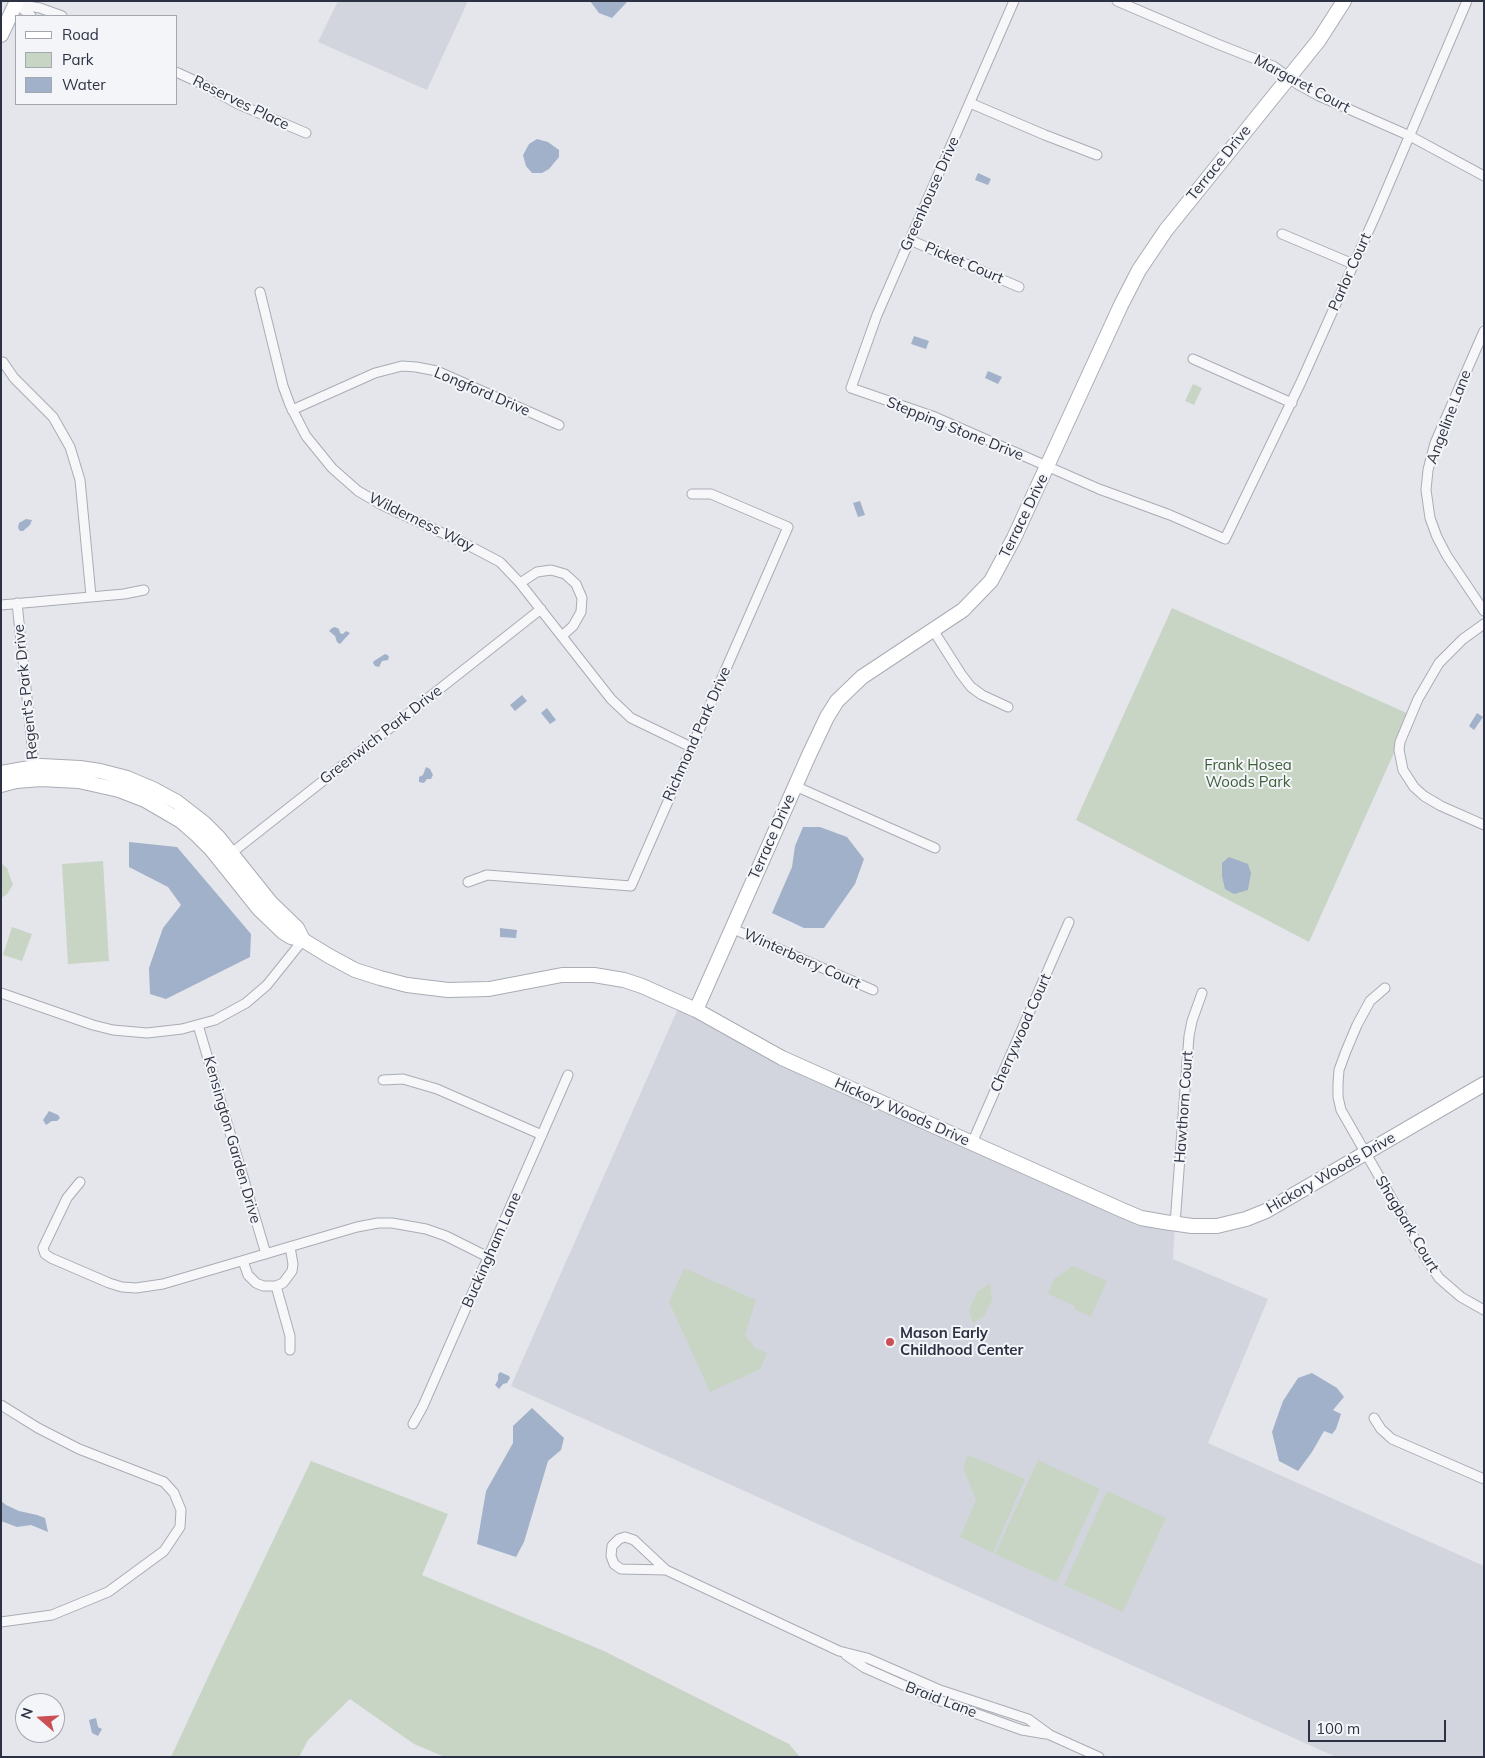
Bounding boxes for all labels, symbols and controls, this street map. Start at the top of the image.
legend [15,15,178,105]
text: Road [62,25,99,44]
text: Park [62,50,94,69]
street label: Margaret Court [1251,51,1353,117]
street label: Reserves Place [190,72,292,134]
text: Water [62,75,106,94]
street label: Terrace Drive [1183,122,1255,204]
street label: Greenhouse Drive [897,134,963,254]
street label: Parlor Court [1325,230,1375,314]
street label: Picket Court [922,238,1006,288]
street label: Longford Drive [431,364,533,420]
street label: Angeline Lane [1423,367,1475,467]
street label: Stepping Stone Drive [884,393,1026,465]
street label: Terrace Drive [996,471,1052,561]
street label: Wilderness Way [365,489,477,555]
street label: Regent's Park Drive [10,623,42,761]
street label: Richmond Park Drive [659,664,735,804]
street label: Greenwich Park Drive [316,682,446,788]
park label: Frank Hosea Woods Park [1204,756,1292,791]
street label: Terrace Drive [745,792,799,882]
street label: Winterberry Court [741,925,863,993]
street label: Cherrywood Court [987,971,1055,1095]
street label: Hawthorn Court [1171,1050,1197,1164]
street label: Kensington Garden Drive [200,1054,264,1226]
street label: Hickory Woods Drive [832,1074,972,1150]
street label: Hickory Woods Drive [1263,1129,1399,1217]
street label: Shagbark Court [1371,1173,1443,1275]
street label: Buckingham Lane [458,1190,526,1310]
place label: Mason Early Childhood Center [900,1324,1023,1359]
marker: Mason Early Childhood Center [884,1336,896,1348]
street label: Braid Lane [903,1678,979,1722]
north arrow [15,1693,65,1743]
text: N [17,1706,37,1721]
scale bar [1310,1710,1448,1742]
text: 100 m [1316,1719,1360,1738]

